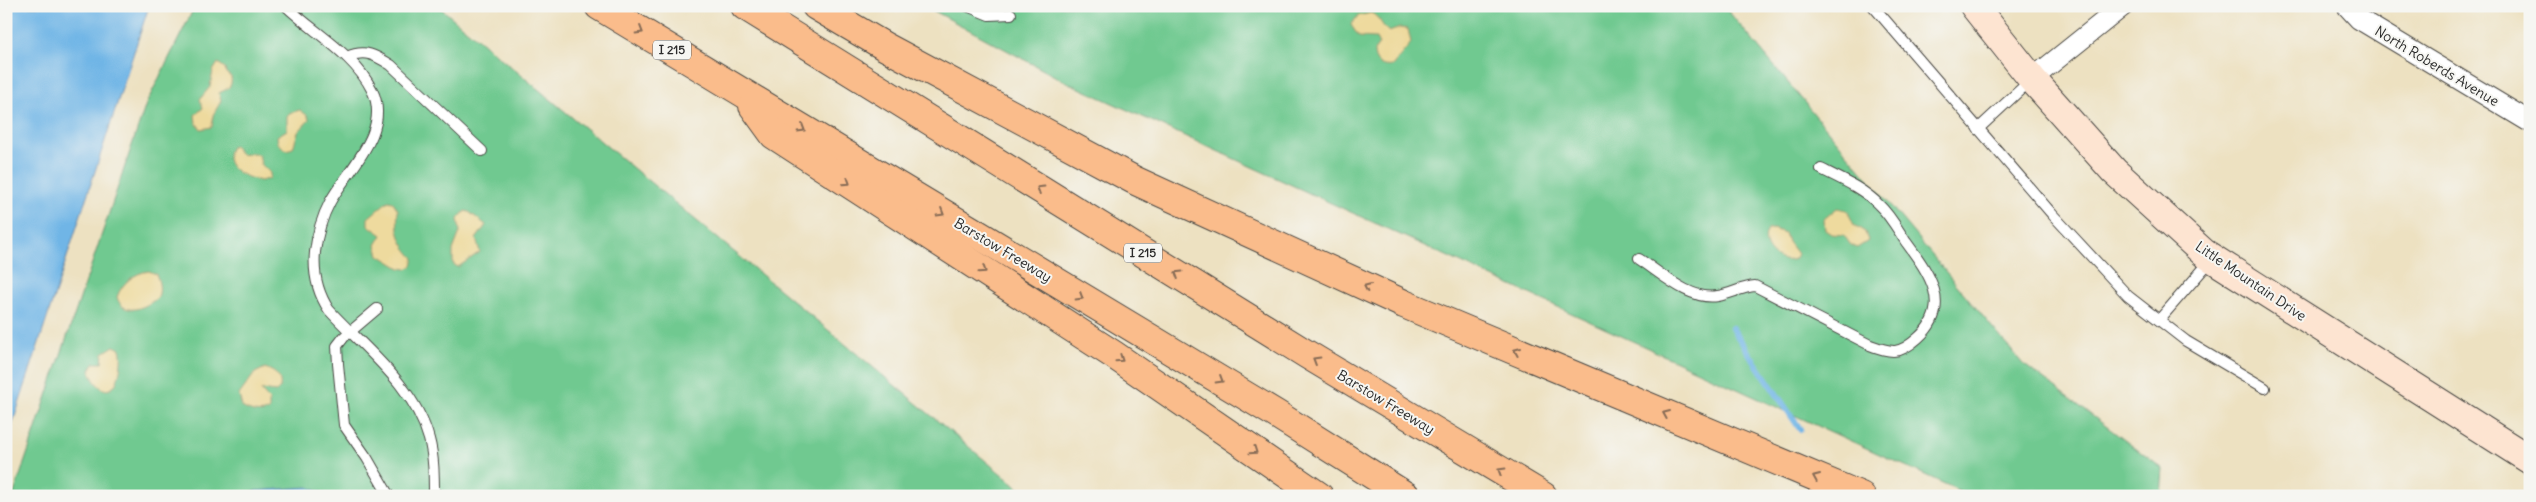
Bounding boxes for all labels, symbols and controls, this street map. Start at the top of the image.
street label: North Roberds Avenue [2372,22,2502,110]
one-way arrow [635,25,644,35]
road number: I 215 [653,40,691,60]
one-way arrow [796,122,805,132]
one-way arrow [841,176,851,185]
one-way arrow [1037,185,1046,195]
one-way arrow [936,206,945,216]
street label: Barstow Freeway [951,214,1055,286]
street label: Little Mountain Drive [2192,237,2310,325]
road number: I 215 [1124,244,1162,262]
one-way arrow [978,264,987,274]
one-way arrow [1175,271,1184,281]
one-way arrow [1363,282,1372,293]
one-way arrow [1075,290,1084,300]
one-way arrow [1513,347,1522,357]
one-way arrow [1114,353,1123,362]
one-way arrow [1313,356,1322,366]
street label: Barstow Freeway [1334,366,1438,438]
one-way arrow [1214,374,1223,384]
one-way arrow [1662,409,1671,420]
one-way arrow [1248,445,1258,454]
one-way arrow [1497,467,1506,477]
one-way arrow [1812,472,1821,483]

